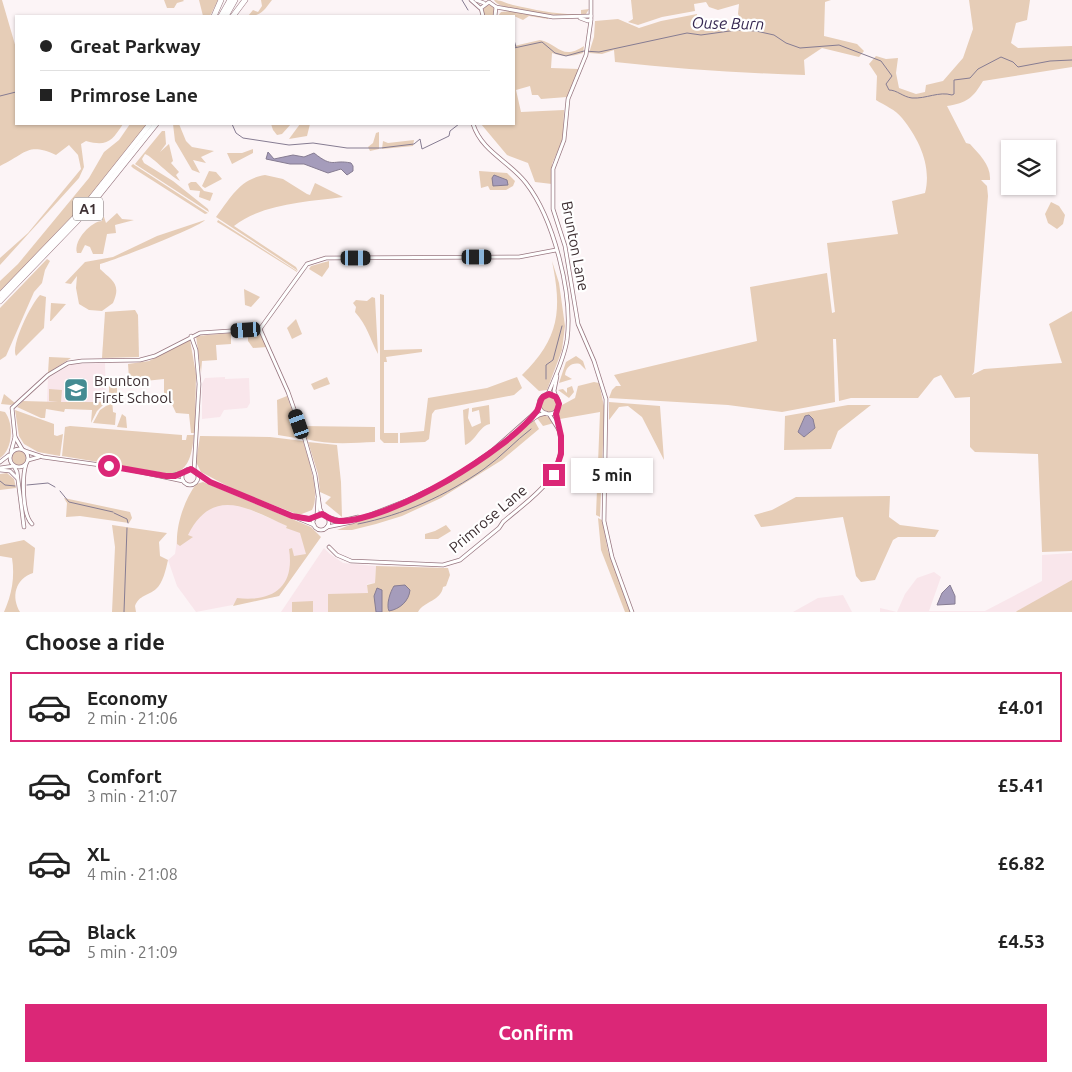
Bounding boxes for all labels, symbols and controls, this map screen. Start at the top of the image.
water label: Ouse Burn [691,13,765,33]
text: Great Parkway [70,35,200,57]
text: Primrose Lane [70,84,198,106]
map controls [1001,140,1056,195]
button: layers [1001,140,1056,195]
road number: A1 [73,198,103,220]
street label: Brunton Lane [558,200,593,292]
car [462,250,492,265]
car [341,251,371,266]
car [230,321,261,339]
place label: Brunton First School [94,372,172,406]
school or university icon: Brunton First School [63,377,89,403]
car [287,407,310,441]
route start [98,455,120,477]
callout: 5 min [572,458,654,492]
route end [543,464,565,486]
text: 5 min [592,466,632,484]
street label: Primrose Lane [445,481,530,556]
text: Choose a ride [25,629,165,654]
icon: car [27,685,72,730]
text: Economy [87,687,168,709]
text: £4.01 [997,696,1045,718]
text: 2 min · 21:06 [87,709,178,727]
icon: car [27,763,72,808]
text: Comfort [87,765,162,787]
text: £5.41 [997,774,1045,796]
text: 3 min · 21:07 [87,787,178,805]
icon: car [27,841,72,886]
text: XL [87,843,110,865]
text: £6.82 [997,852,1045,874]
text: 4 min · 21:08 [87,865,178,883]
icon: car [27,919,72,964]
text: Black [87,921,136,943]
text: £4.53 [997,930,1045,952]
text: 5 min · 21:09 [87,943,178,961]
button: Confirm [25,1004,1047,1062]

